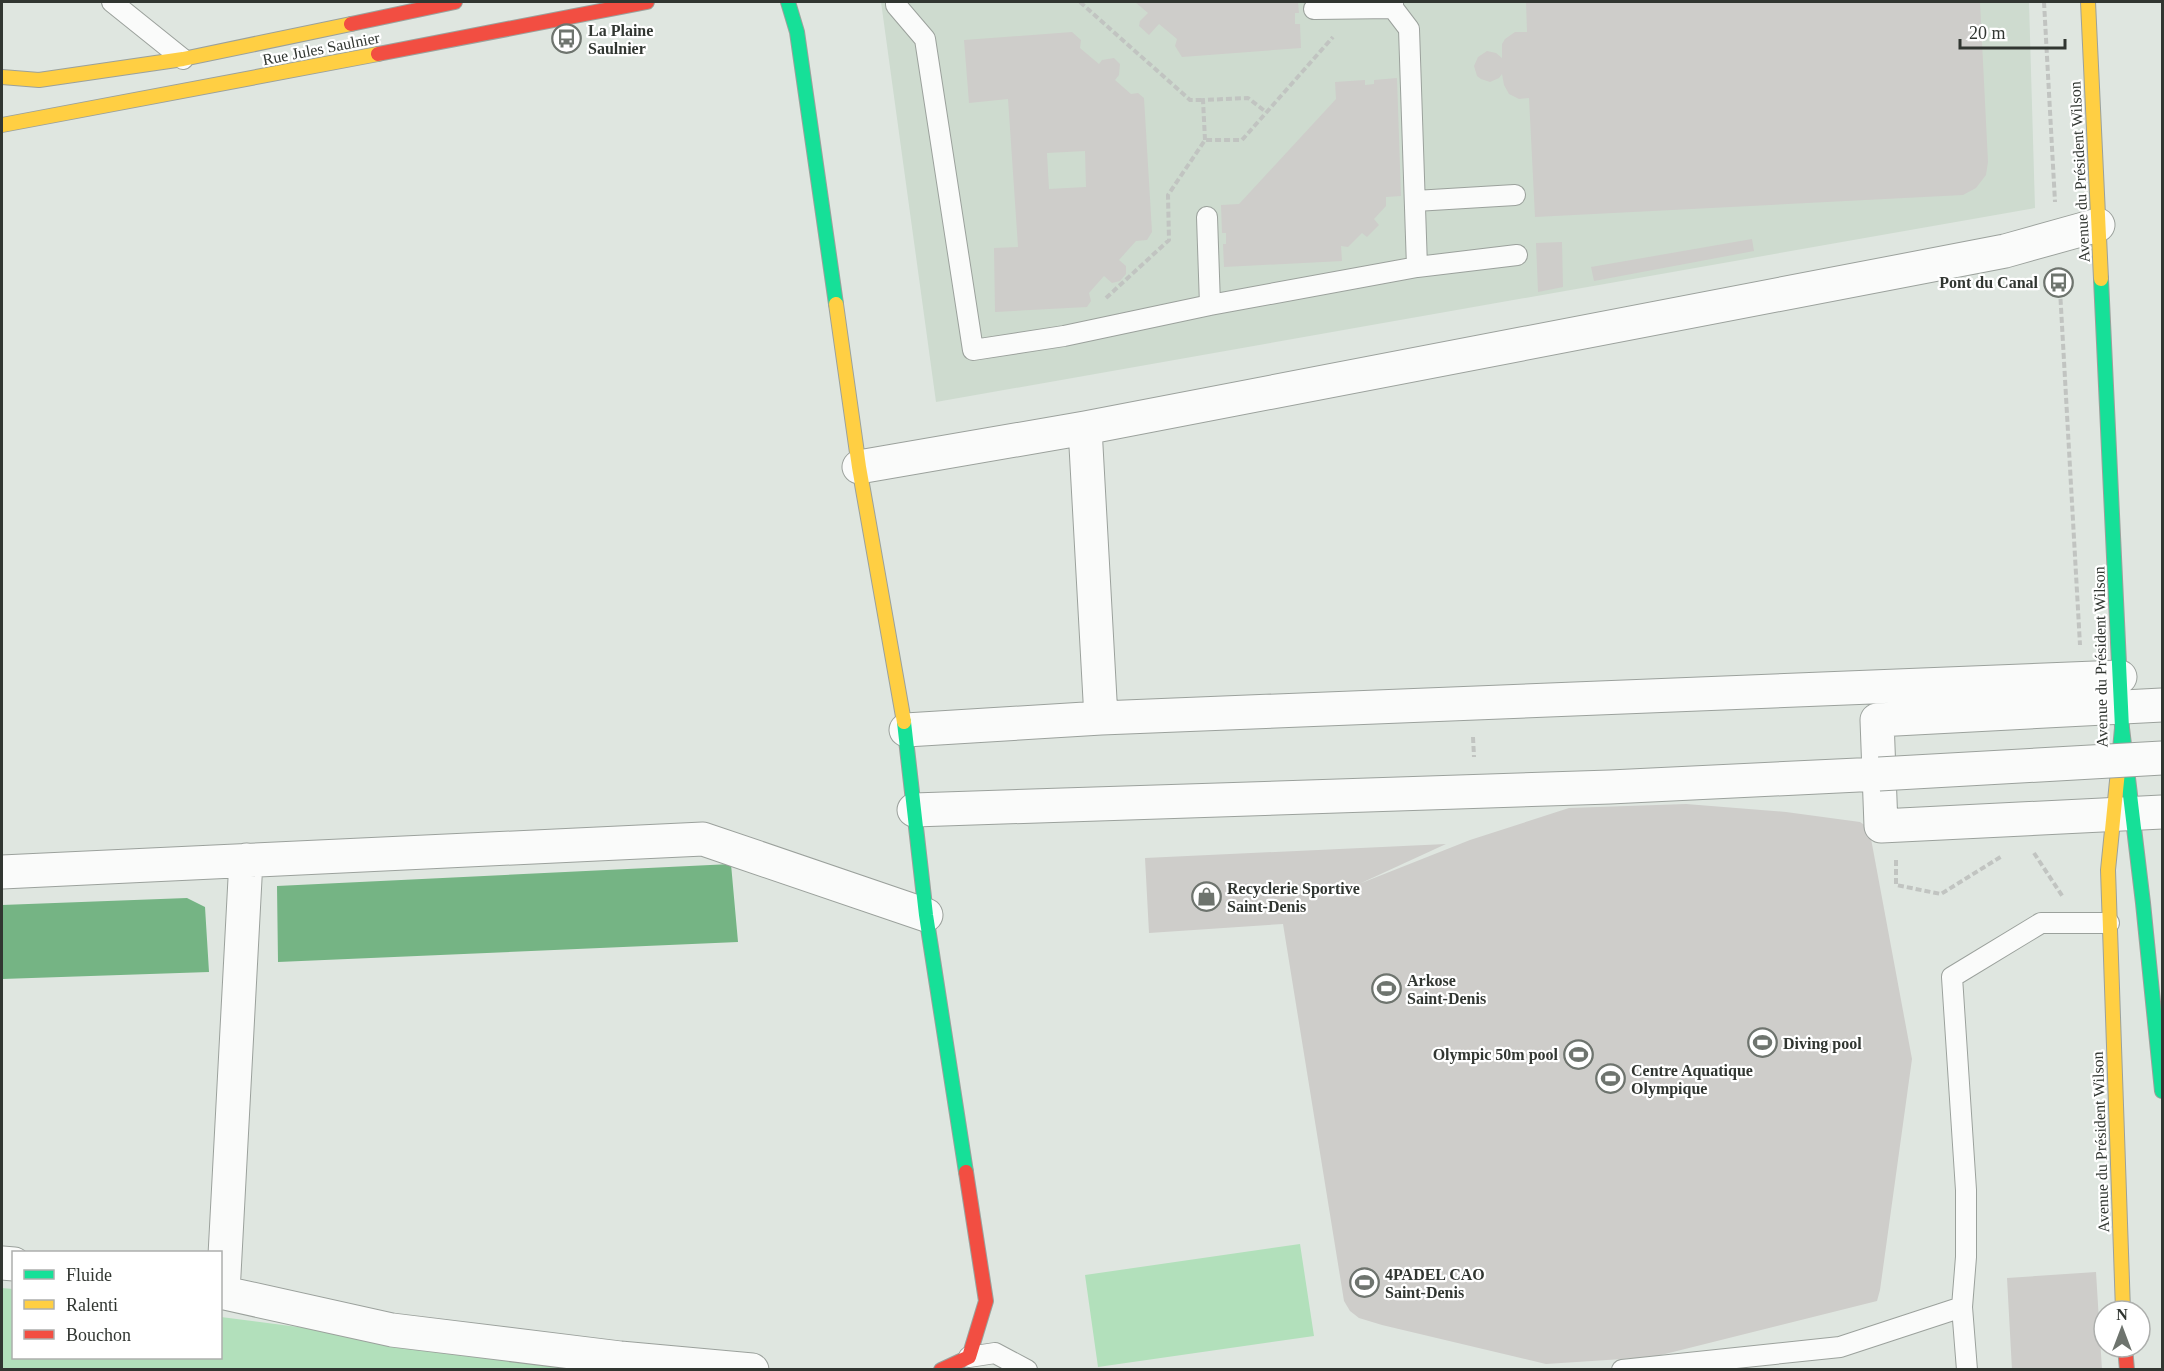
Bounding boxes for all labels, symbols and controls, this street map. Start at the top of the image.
scale bar [1960,12,2065,50]
place label: La Plaine Saulnier [588,22,653,57]
bus stop icon: La Plaine Saulnier [551,23,583,55]
text: 20 m [1969,23,2006,43]
street label: Rue Jules Saulnier [261,29,382,68]
street label: Avenue du Président Wilson [2066,81,2093,263]
bus stop icon: Pont du Canal [2043,266,2075,298]
place label: Pont du Canal [1939,274,2039,291]
street label: Avenue du Président Wilson [2090,566,2111,748]
place label: Recyclerie Sportive Saint-Denis [1227,880,1360,915]
shop icon: Recyclerie Sportive Saint-Denis [1190,881,1222,913]
place label: Arkose Saint-Denis [1407,972,1486,1007]
sports icon: Arkose Saint-Denis [1370,973,1402,1005]
sports icon: Diving pool [1746,1027,1778,1059]
place label: Diving pool [1783,1035,1862,1053]
sports icon: Olympic 50m pool [1563,1038,1595,1070]
place label: Olympic 50m pool [1433,1046,1559,1064]
street label: Avenue du Président Wilson [2089,1051,2112,1233]
place label: Centre Aquatique Olympique [1631,1062,1753,1098]
sports icon: Centre Aquatique Olympique [1594,1063,1626,1095]
legend [12,1251,222,1359]
text: Fluide [66,1265,112,1285]
place label: 4PADEL CAO Saint-Denis [1385,1266,1485,1301]
sports icon: 4PADEL CAO Saint-Denis [1348,1267,1380,1299]
text: Ralenti [66,1295,118,1315]
north arrow [2092,1299,2152,1359]
text: N [2116,1306,2128,1323]
text: Bouchon [66,1325,131,1345]

